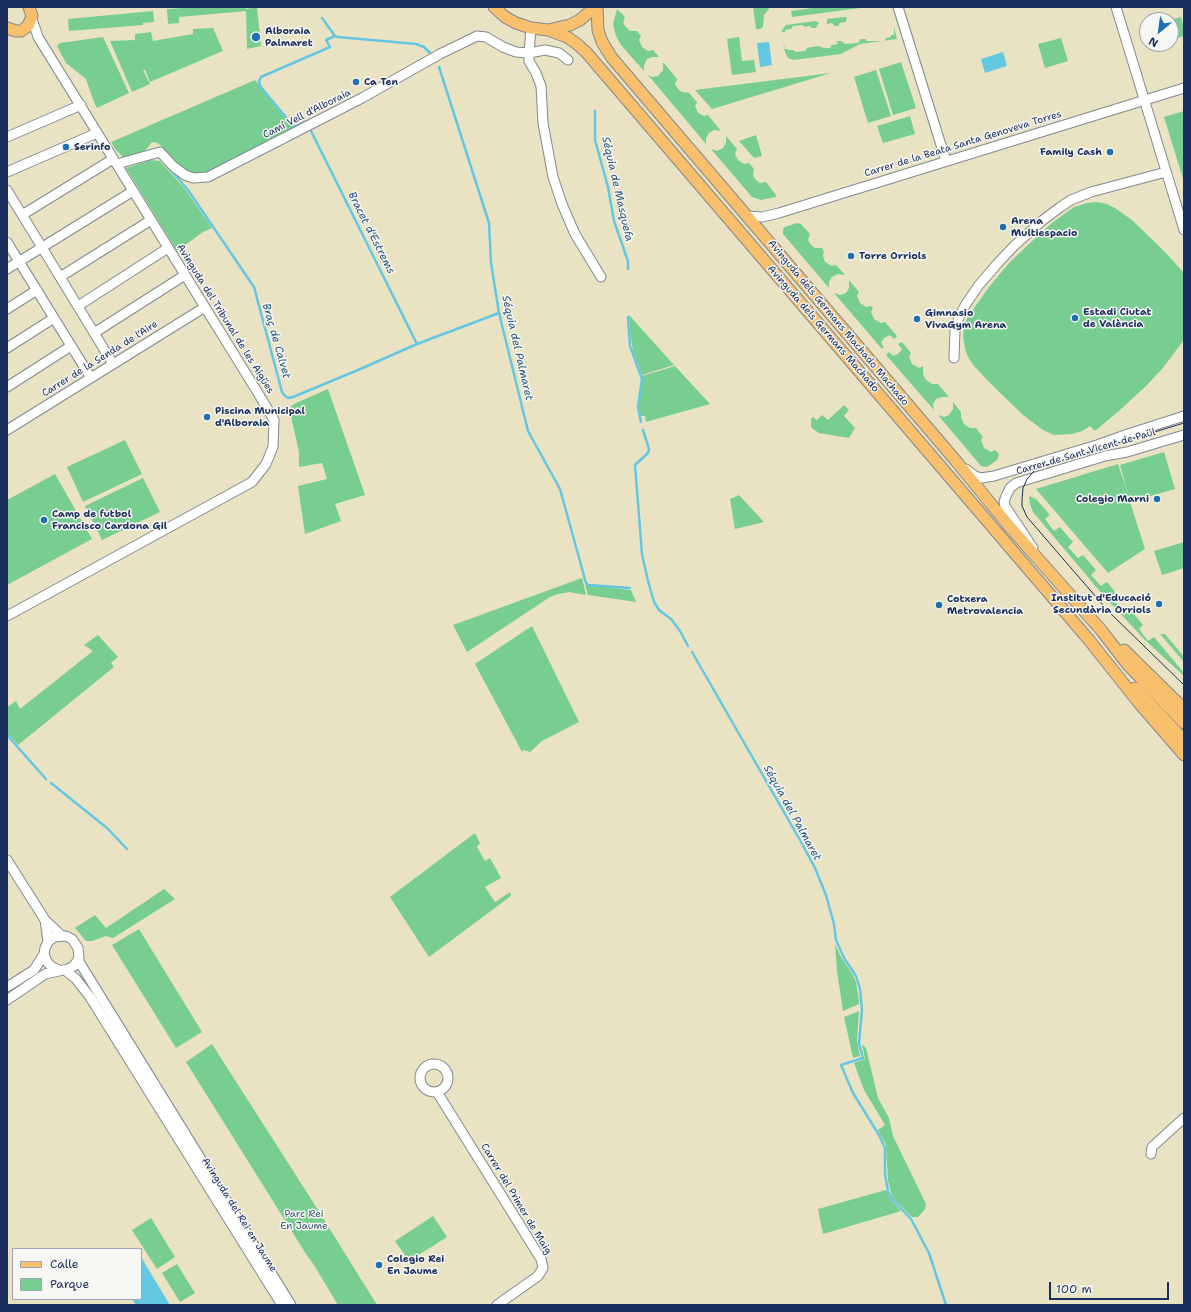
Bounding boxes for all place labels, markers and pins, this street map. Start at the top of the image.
place label: Alboraia Palmaret [265,25,313,48]
marker: Alboraia Palmaret [250,31,262,43]
place label: Ca Ten [364,76,398,88]
marker: Ca Ten [351,77,361,87]
place label: Serinfo [74,141,110,153]
marker: Serinfo [61,142,71,152]
place label: Family Cash [1040,146,1102,158]
marker: Family Cash [1105,147,1115,157]
place label: Arena Multiespacio [1011,215,1077,238]
marker: Arena Multiespacio [998,222,1008,232]
place label: Torre Orriols [859,250,927,262]
marker: Torre Orriols [846,251,856,261]
place label: Estadi Ciutat de València [1083,306,1151,330]
place label: Gimnasio VivaGym Arena [925,307,1006,330]
marker: Estadi Ciutat de València [1070,313,1080,323]
marker: Gimnasio VivaGym Arena [912,314,922,324]
place label: Piscina Municipal d'Alboraia [215,405,305,428]
marker: Piscina Municipal d'Alboraia [202,412,212,422]
place label: Colegio Marni [1076,493,1149,505]
marker: Colegio Marni [1152,494,1162,504]
place label: Camp de futbol Francisco Cardona Gil [52,508,167,532]
marker: Camp de futbol Francisco Cardona Gil [39,515,49,525]
place label: Institut d'Educació Secundària Orriols [1051,592,1151,616]
place label: Cotxera Metrovalencia [947,593,1023,616]
marker: Institut d'Educació Secundària Orriols [1154,599,1164,609]
marker: Cotxera Metrovalencia [934,600,944,610]
place label: Colegio Rei En Jaume [387,1253,444,1276]
marker: Colegio Rei En Jaume [374,1260,384,1270]

